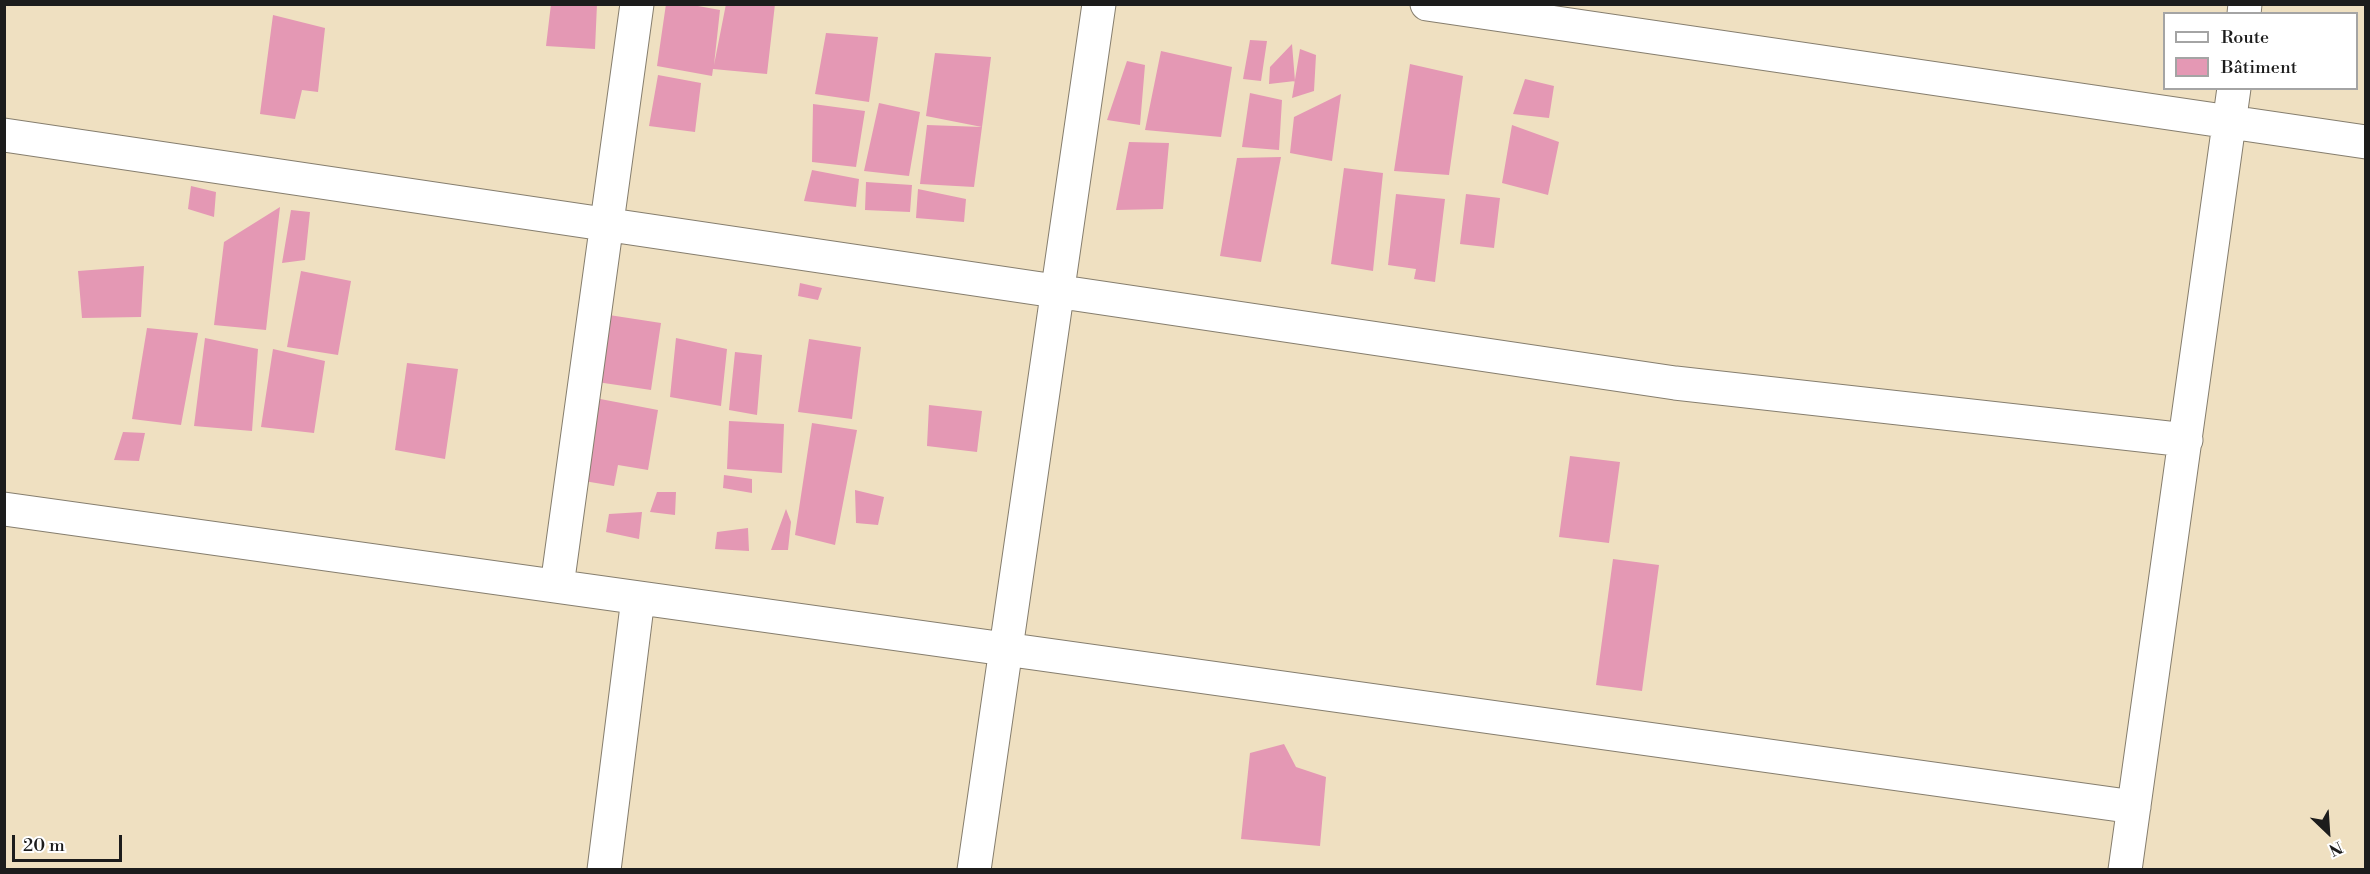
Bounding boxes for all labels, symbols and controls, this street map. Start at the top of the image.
legend [2163,12,2358,90]
text: Route [2221,26,2269,49]
text: Bâtiment [2221,56,2297,79]
north arrow [2298,802,2358,862]
scale bar [15,823,124,861]
text: 20 m [23,834,65,857]
text: N [2326,837,2346,860]

